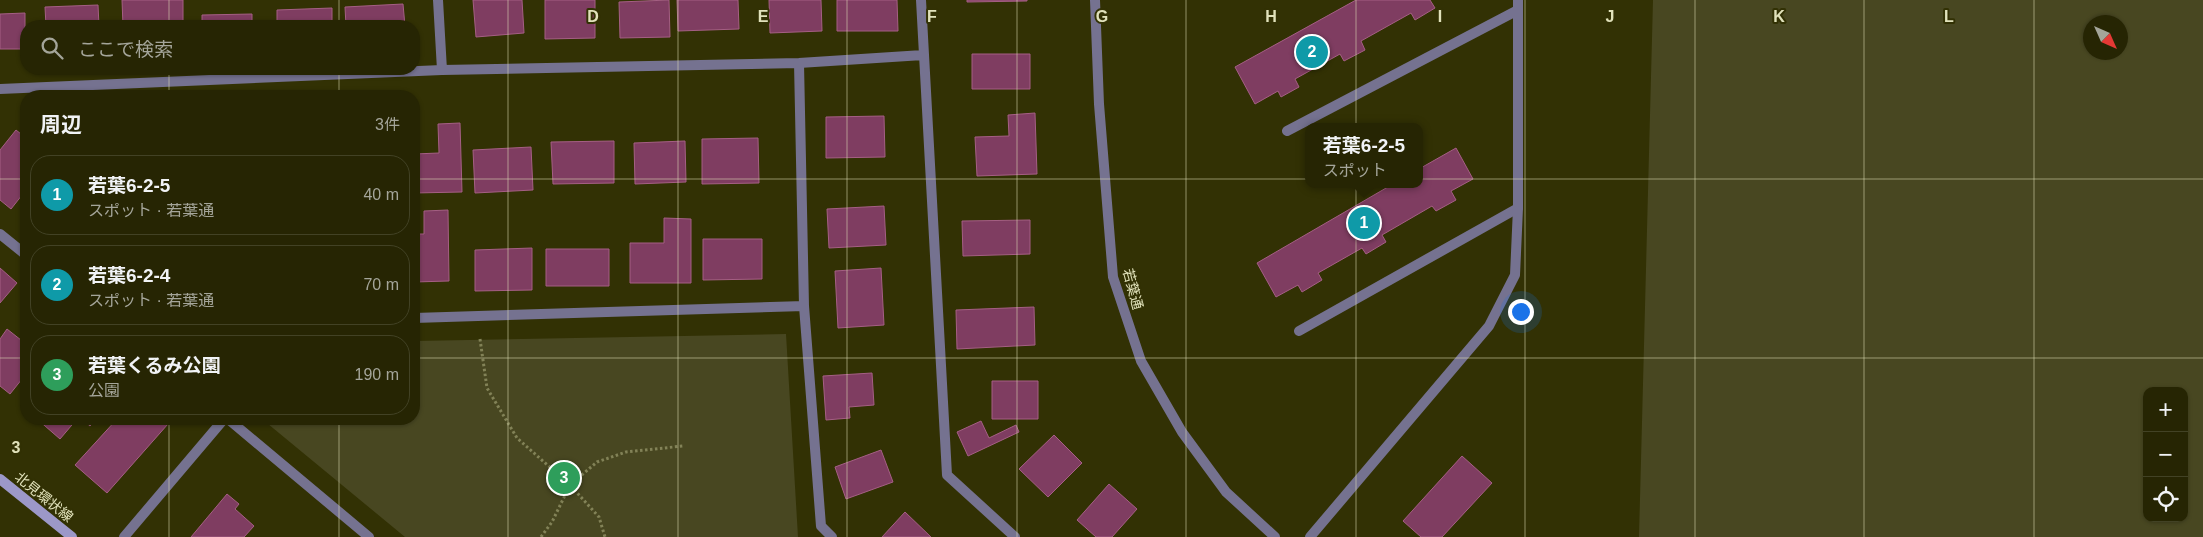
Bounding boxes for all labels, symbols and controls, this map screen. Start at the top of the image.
text: D [587,8,599,25]
text: E [758,8,769,25]
text: F [927,8,937,25]
text: G [1096,8,1108,25]
text: H [1265,8,1277,25]
text: I [1438,8,1442,25]
text: J [1606,8,1614,25]
text: K [1773,8,1785,25]
text: L [1944,8,1954,25]
north arrow [2083,15,2128,60]
search box [20,20,420,75]
pin: 2 [1296,33,1328,71]
icon: search [38,34,66,62]
text: ここで検索 [78,39,173,60]
text: 周辺 [40,113,82,136]
text: 3件 [375,116,400,133]
popup [1305,123,1423,188]
text: 若葉6-2-5 [1323,135,1405,156]
text: スポット [1323,162,1387,179]
text: 若葉6-2-5 [88,175,170,196]
text: 1 [53,186,61,203]
text: 40 m [363,186,399,203]
text: スポット · 若葉通 [88,202,214,219]
pin: 1 [1348,204,1380,242]
text: 若葉6-2-4 [88,265,170,286]
street label: 若葉通 [1120,267,1146,311]
text: 2 [53,276,61,293]
text: 70 m [363,276,399,293]
text: スポット · 若葉通 [88,292,214,309]
your location [1508,299,1534,325]
text: 若葉くるみ公園 [88,355,221,376]
text: 3 [53,366,61,383]
text: 190 m [355,366,399,383]
text: 公園 [88,382,120,399]
map controls [2143,387,2188,522]
button: + [2143,387,2188,432]
button: − [2143,432,2188,477]
text: 3 [12,439,21,456]
pin: 3 [548,459,580,497]
street label: 北見環状線 [12,469,76,525]
button: locate [2143,477,2188,522]

